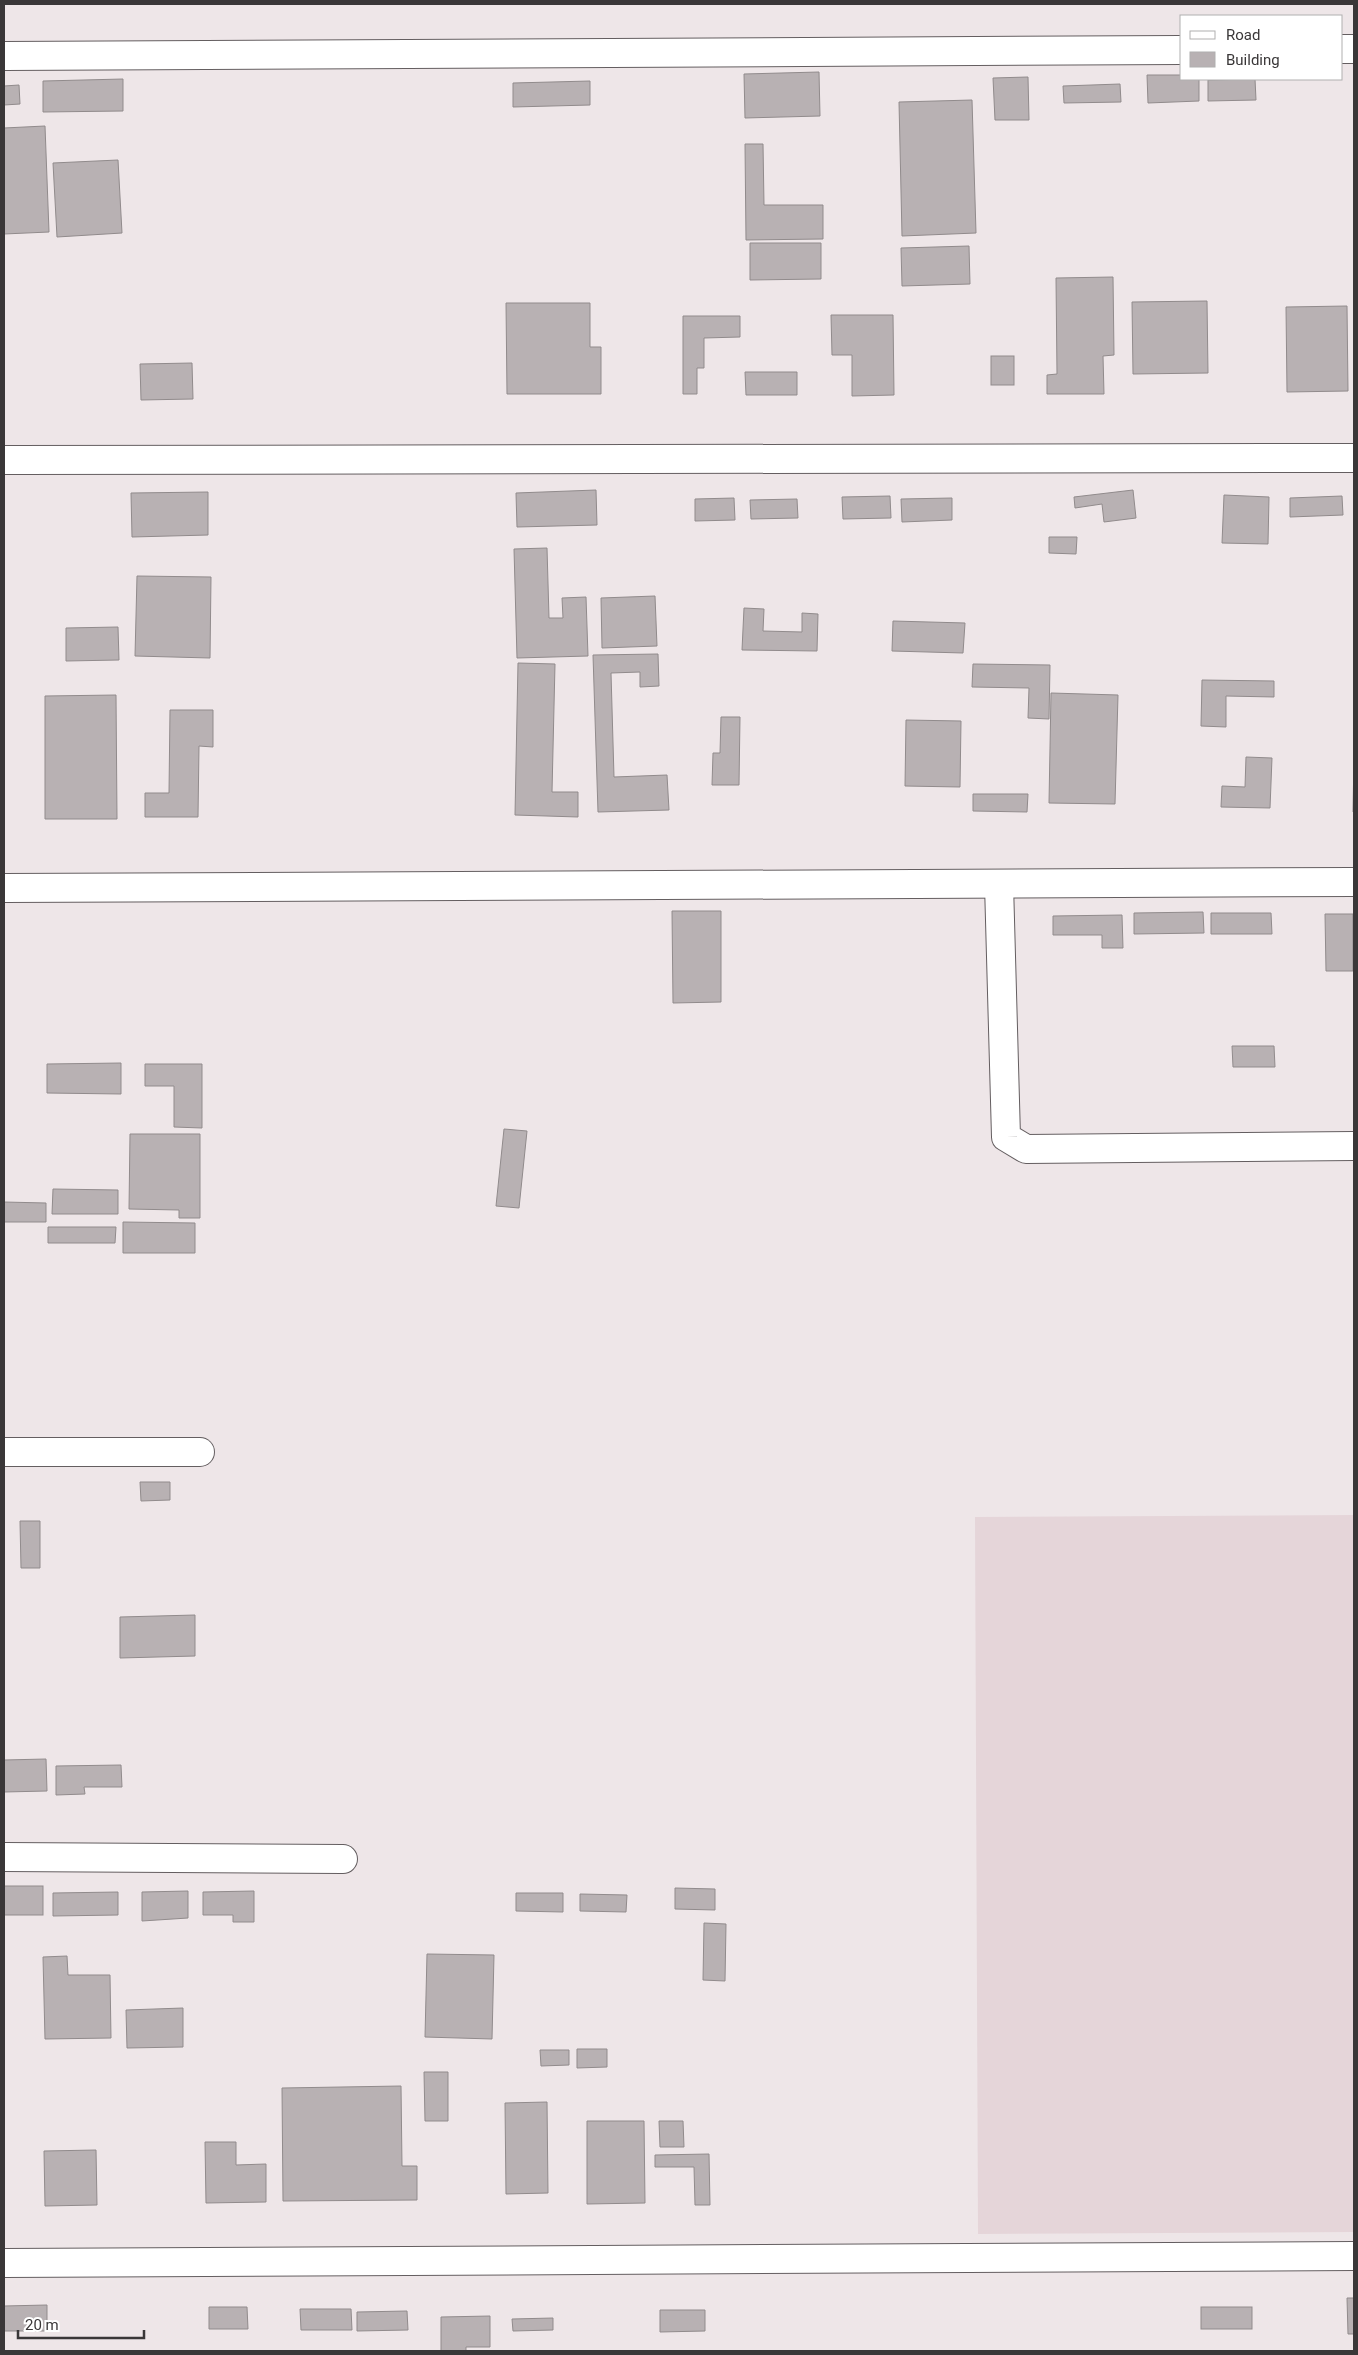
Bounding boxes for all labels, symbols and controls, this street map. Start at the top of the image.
legend [1180,15,1343,80]
text: Road [1226,26,1260,44]
text: Building [1226,51,1280,69]
scale bar [18,2308,144,2340]
text: 20 m [25,2316,59,2334]

